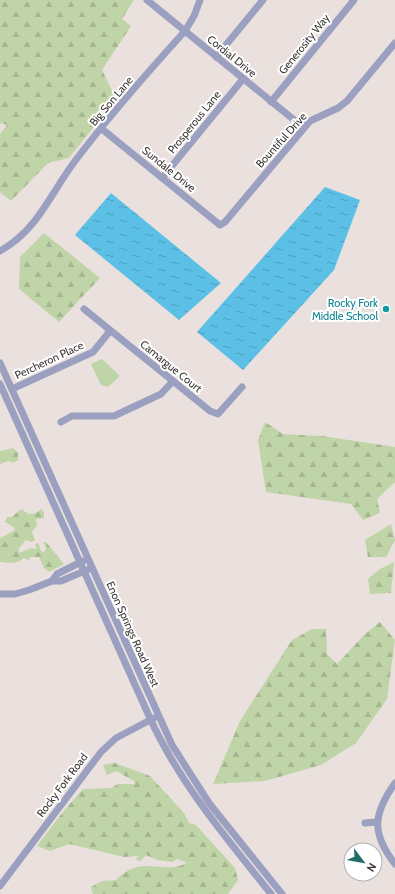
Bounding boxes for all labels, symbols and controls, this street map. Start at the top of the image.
street label: Generosity Way [275,11,333,77]
street label: Cordial Drive [204,32,260,80]
street label: Big Son Lane [86,73,136,129]
street label: Prosperous Lane [164,88,224,156]
street label: Bountiful Drive [252,109,310,171]
street label: Sundale Drive [139,143,199,195]
place label: Rocky Fork Middle School [312,296,378,323]
marker: Rocky Fork Middle School [381,304,391,314]
street label: Camargue Court [137,337,205,395]
street label: Percheron Place [12,338,86,382]
street label: Enon Springs Road West [103,579,163,689]
street label: Rocky Fork Road [33,750,91,820]
north arrow [343,842,383,882]
text: N [363,860,379,874]

